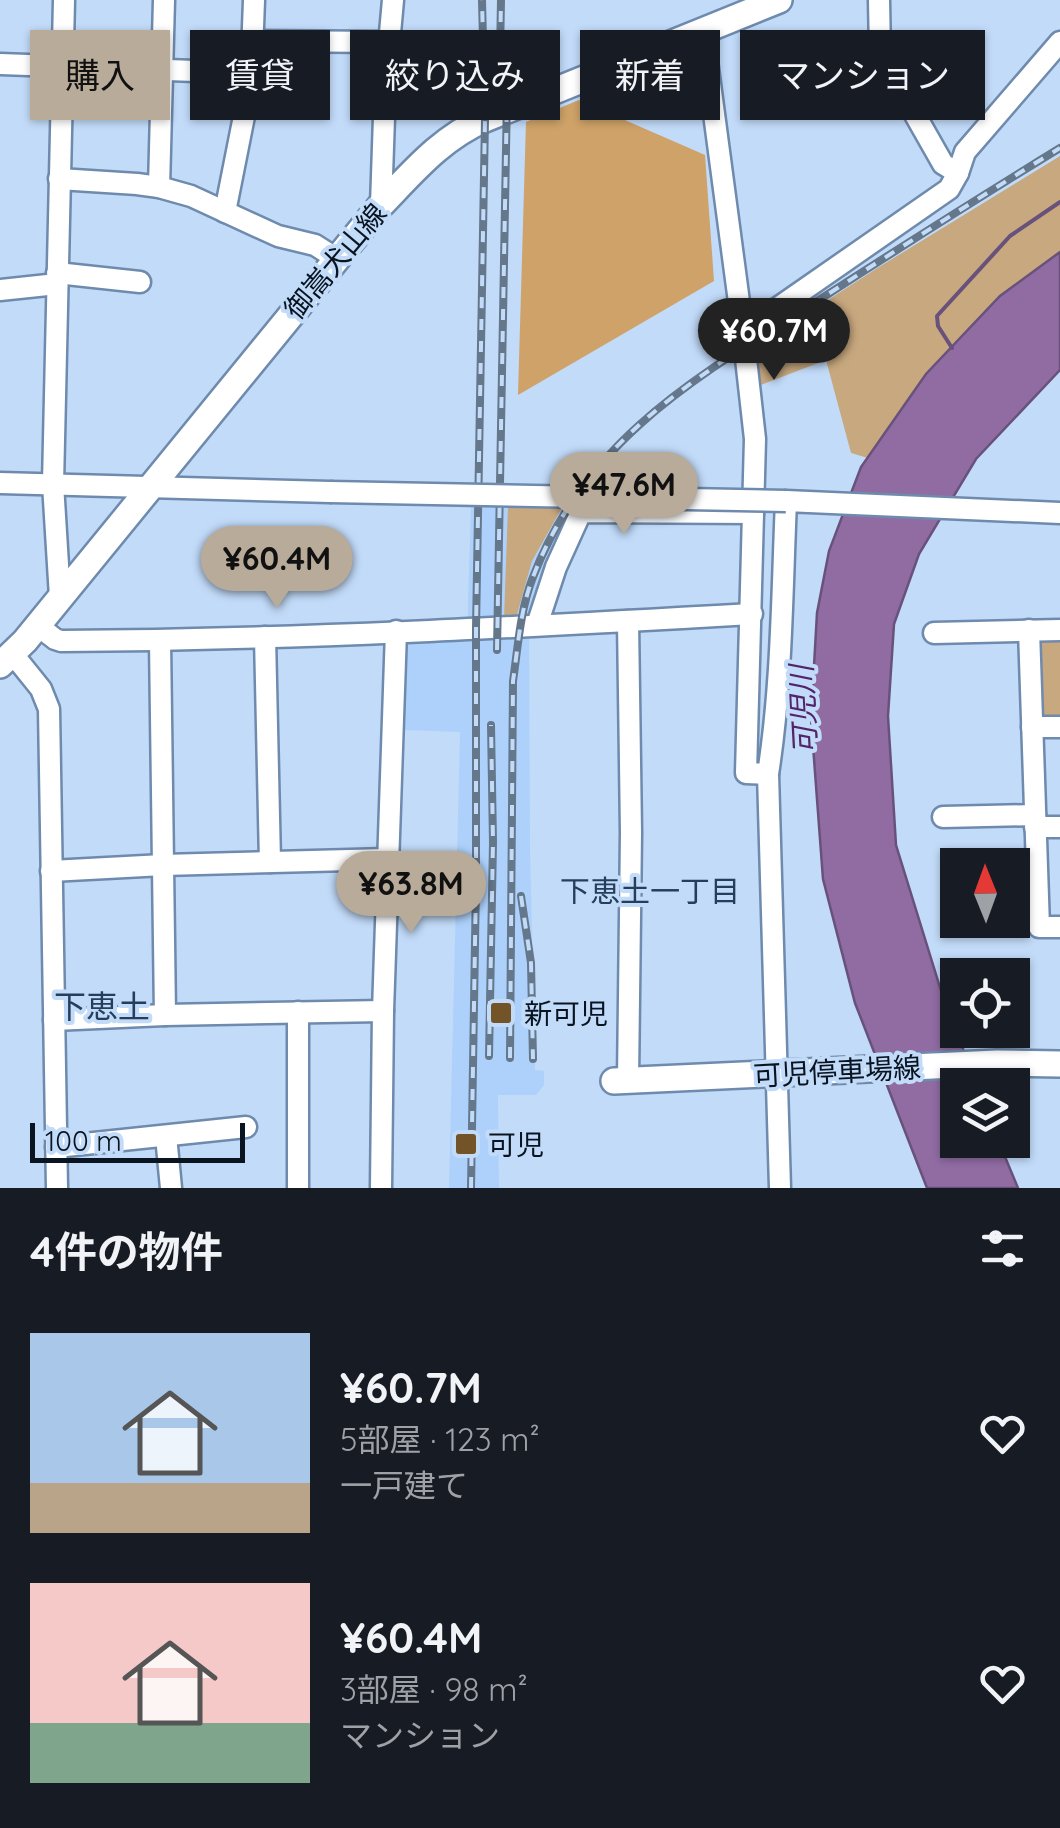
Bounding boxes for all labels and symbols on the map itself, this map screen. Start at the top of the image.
street label: 御嵩犬山線 [277,196,393,326]
pin: ¥60.7M [693,298,855,383]
pin: ¥47.6M [543,452,705,537]
pin: ¥60.4M [196,526,358,611]
water label: 可児川 [782,661,824,756]
north arrow [940,848,1030,938]
pin: ¥63.8M [330,851,492,936]
district label: 下恵土一丁目 [560,872,740,910]
district label: 下恵土 [54,986,150,1026]
place label: 新可児 [524,996,608,1031]
marker: 新可児 [488,1000,514,1026]
street label: 可児停車場線 [752,1049,922,1093]
scale bar [30,1118,245,1162]
place label: 可児 [488,1127,544,1162]
marker: 可児 [453,1131,479,1157]

